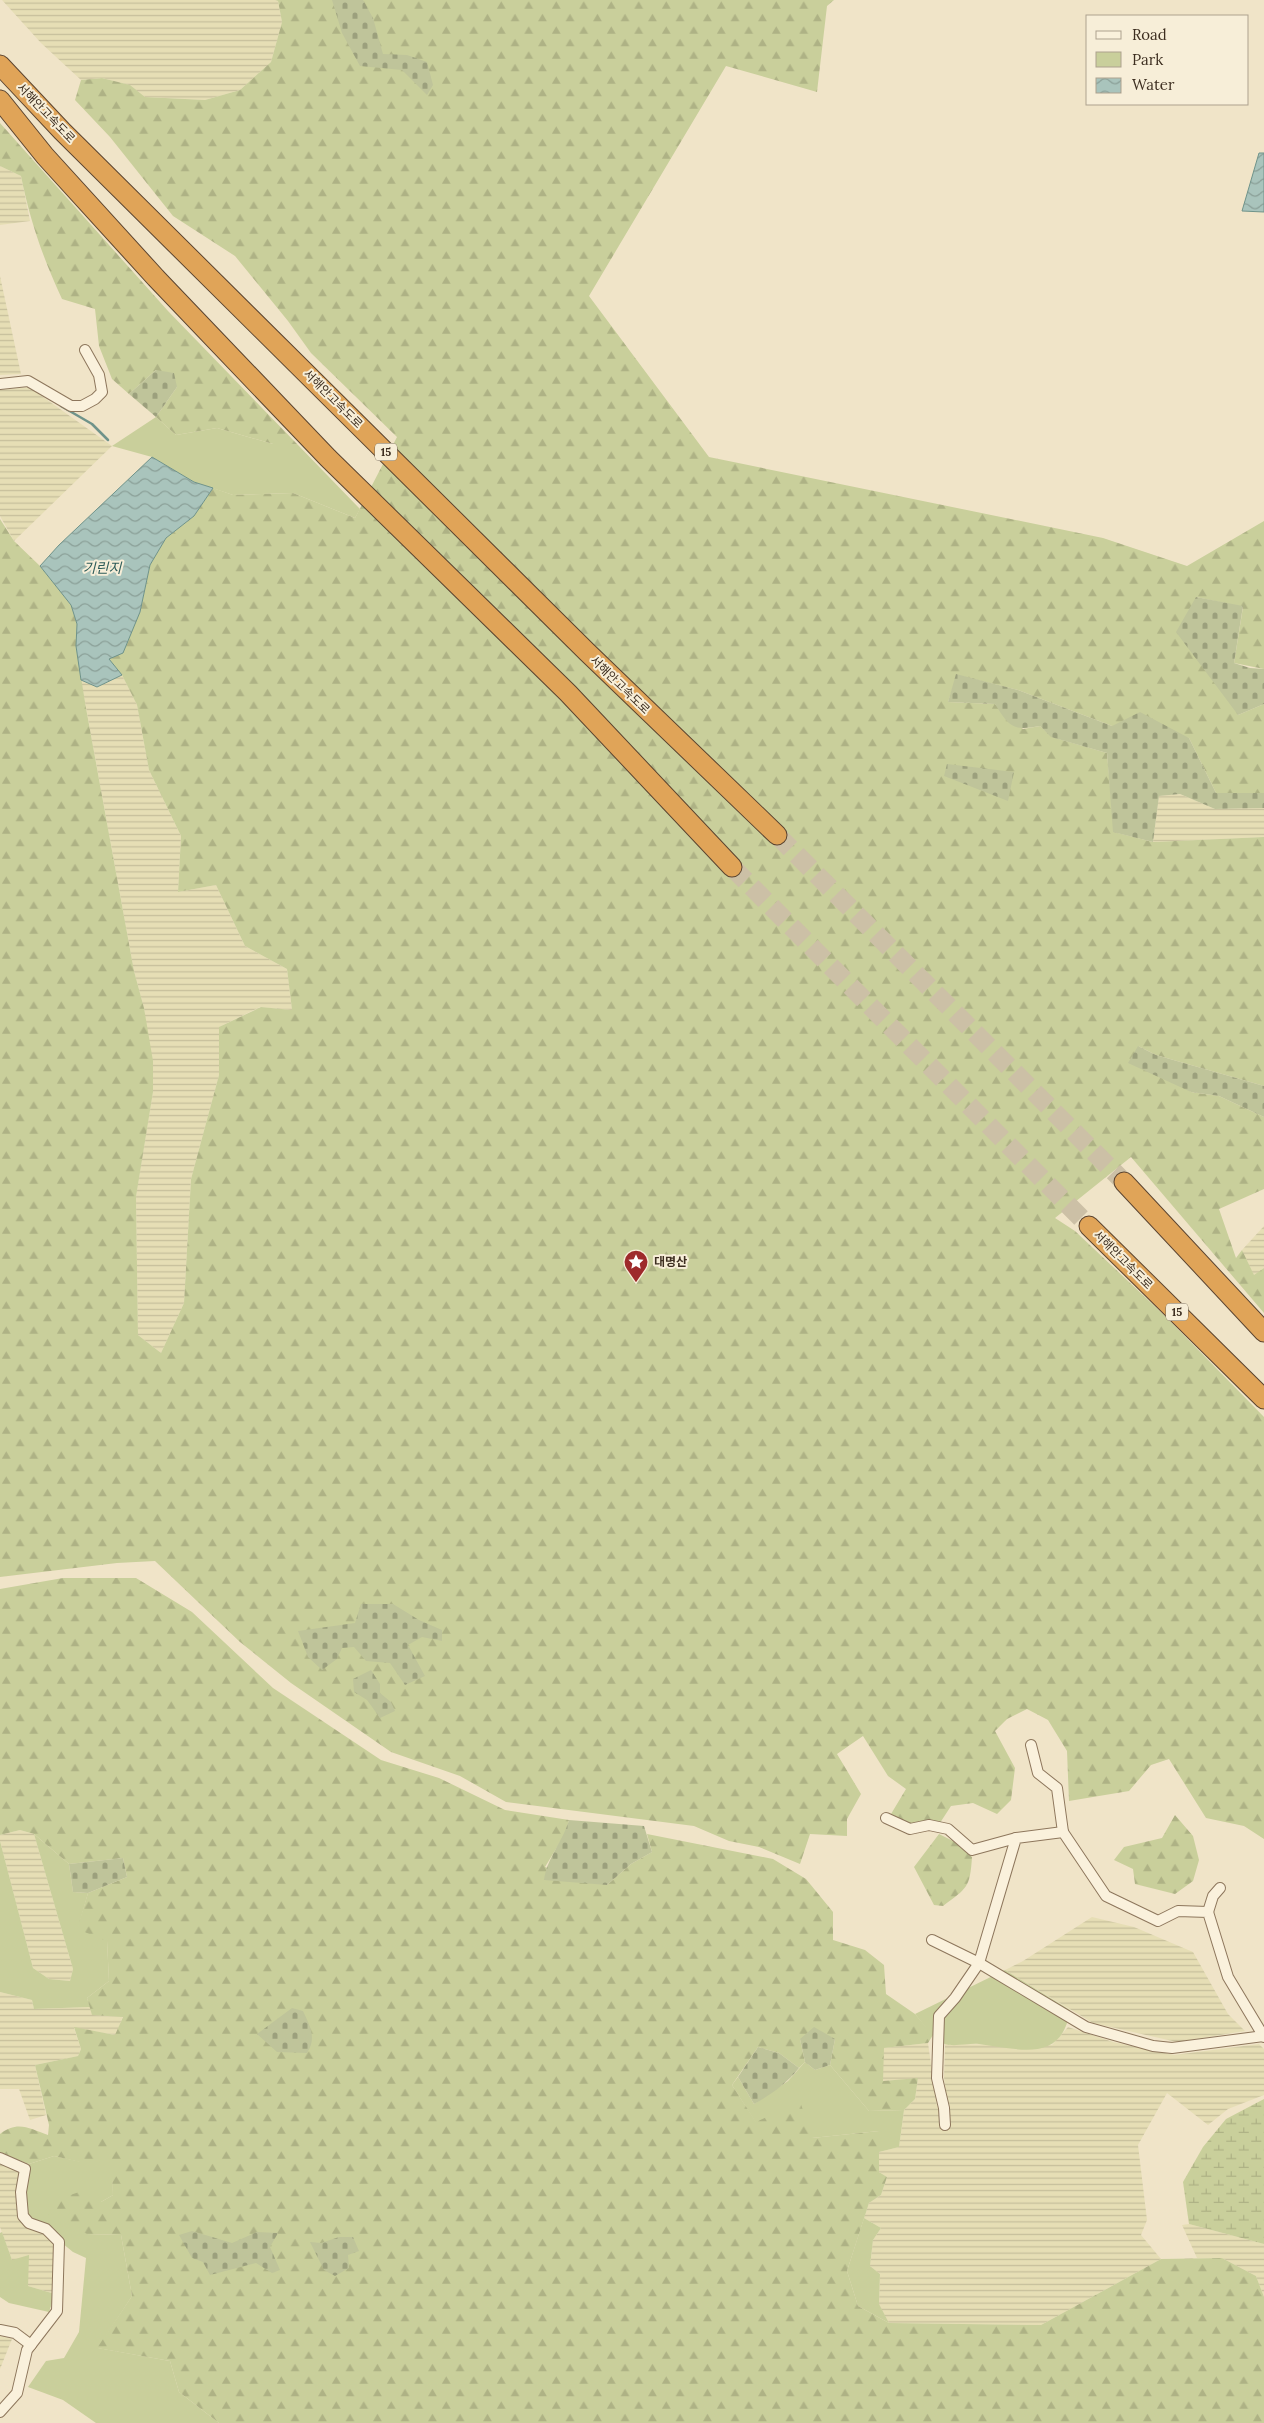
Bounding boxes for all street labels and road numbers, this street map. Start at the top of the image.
street label: 서해안고속도로 [14,80,79,146]
street label: 서해안고속도로 [301,366,366,431]
road number: 15 [375,444,397,461]
street label: 서해안고속도로 [587,652,653,717]
street label: 서해안고속도로 [1091,1227,1156,1292]
road number: 15 [1166,1304,1188,1320]

